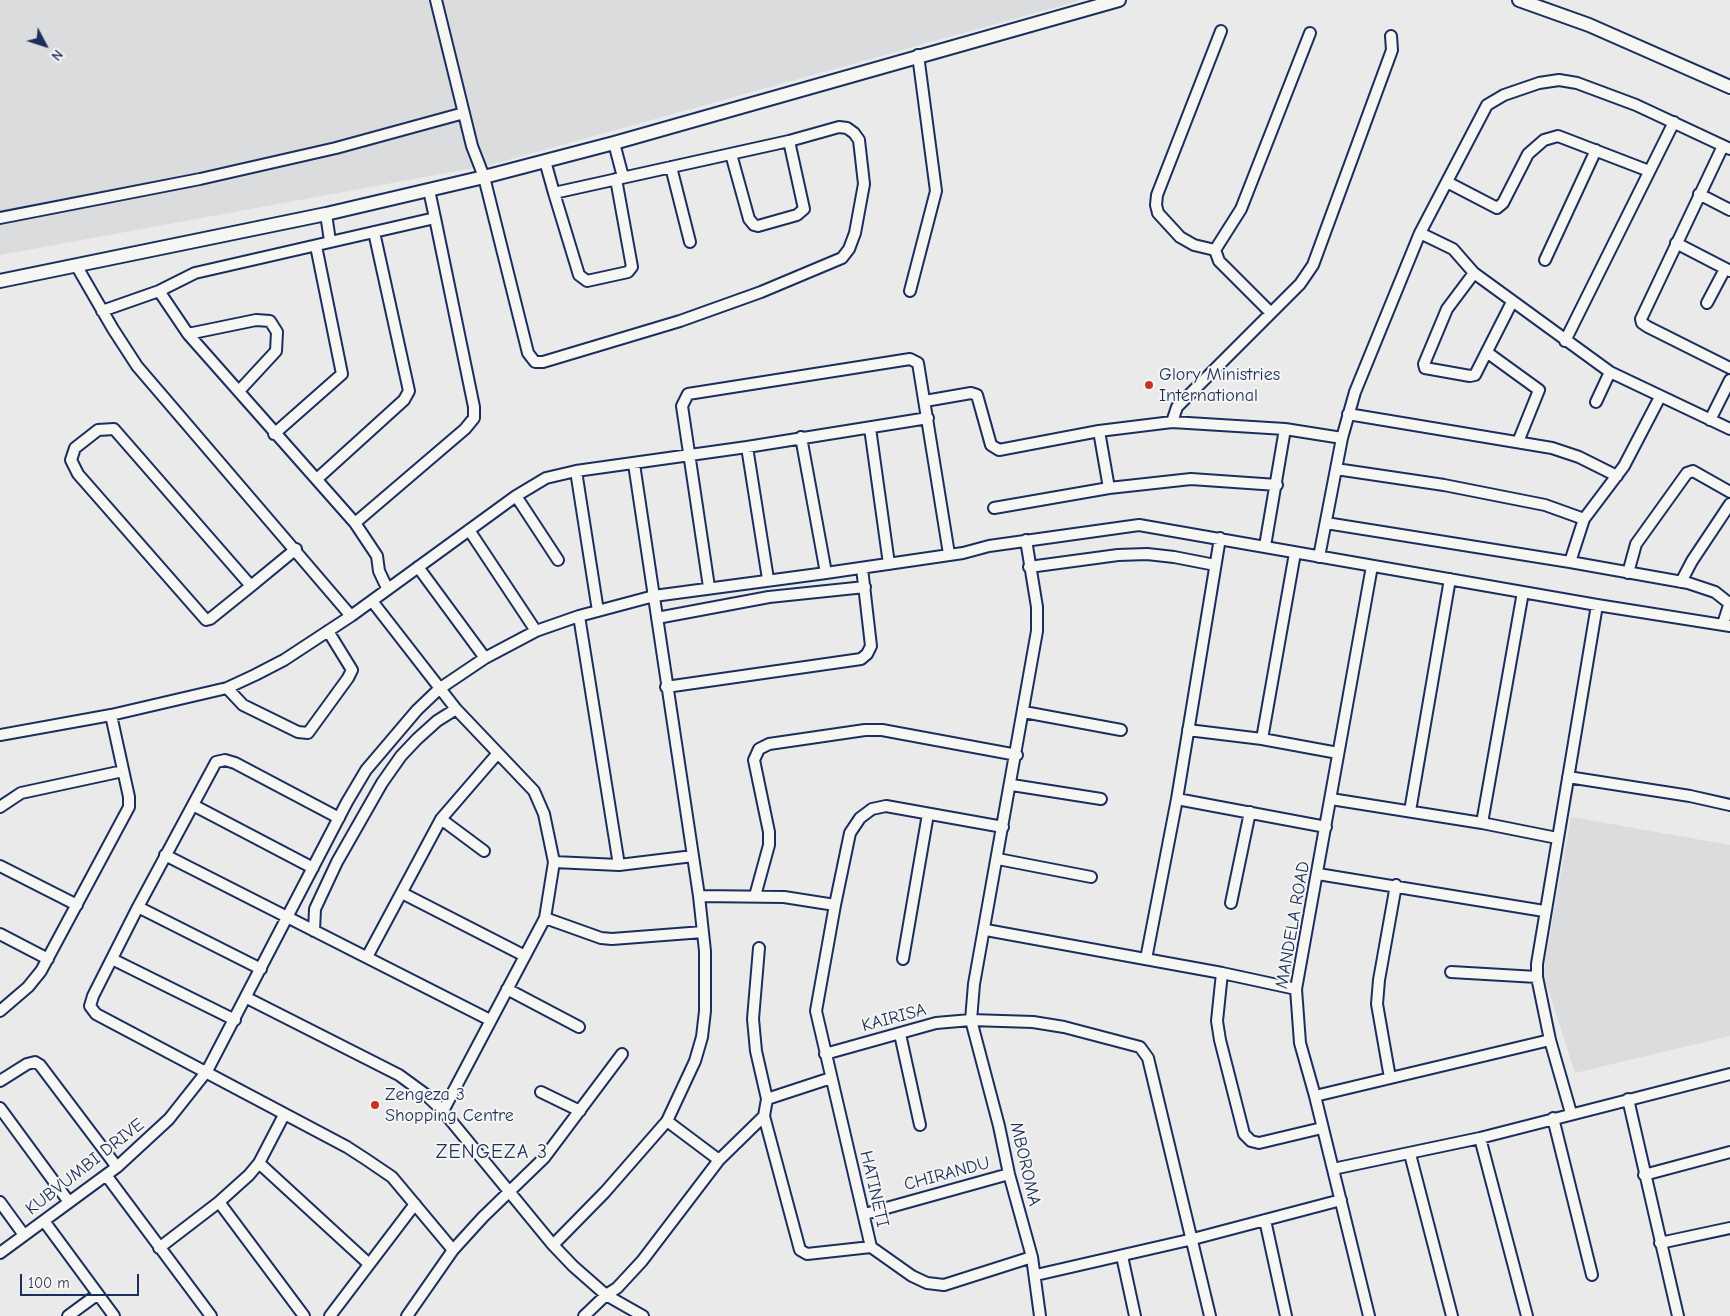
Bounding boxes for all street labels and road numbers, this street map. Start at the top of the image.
street label: MANDELA ROAD [1271,860,1315,990]
street label: KAIRISA [859,999,929,1037]
street label: KUBVUMBI DRIVE [21,1114,149,1220]
street label: MBOROMA [1005,1120,1045,1208]
street label: HATINETI [855,1149,893,1229]
street label: CHIRANDU [902,1152,992,1196]

